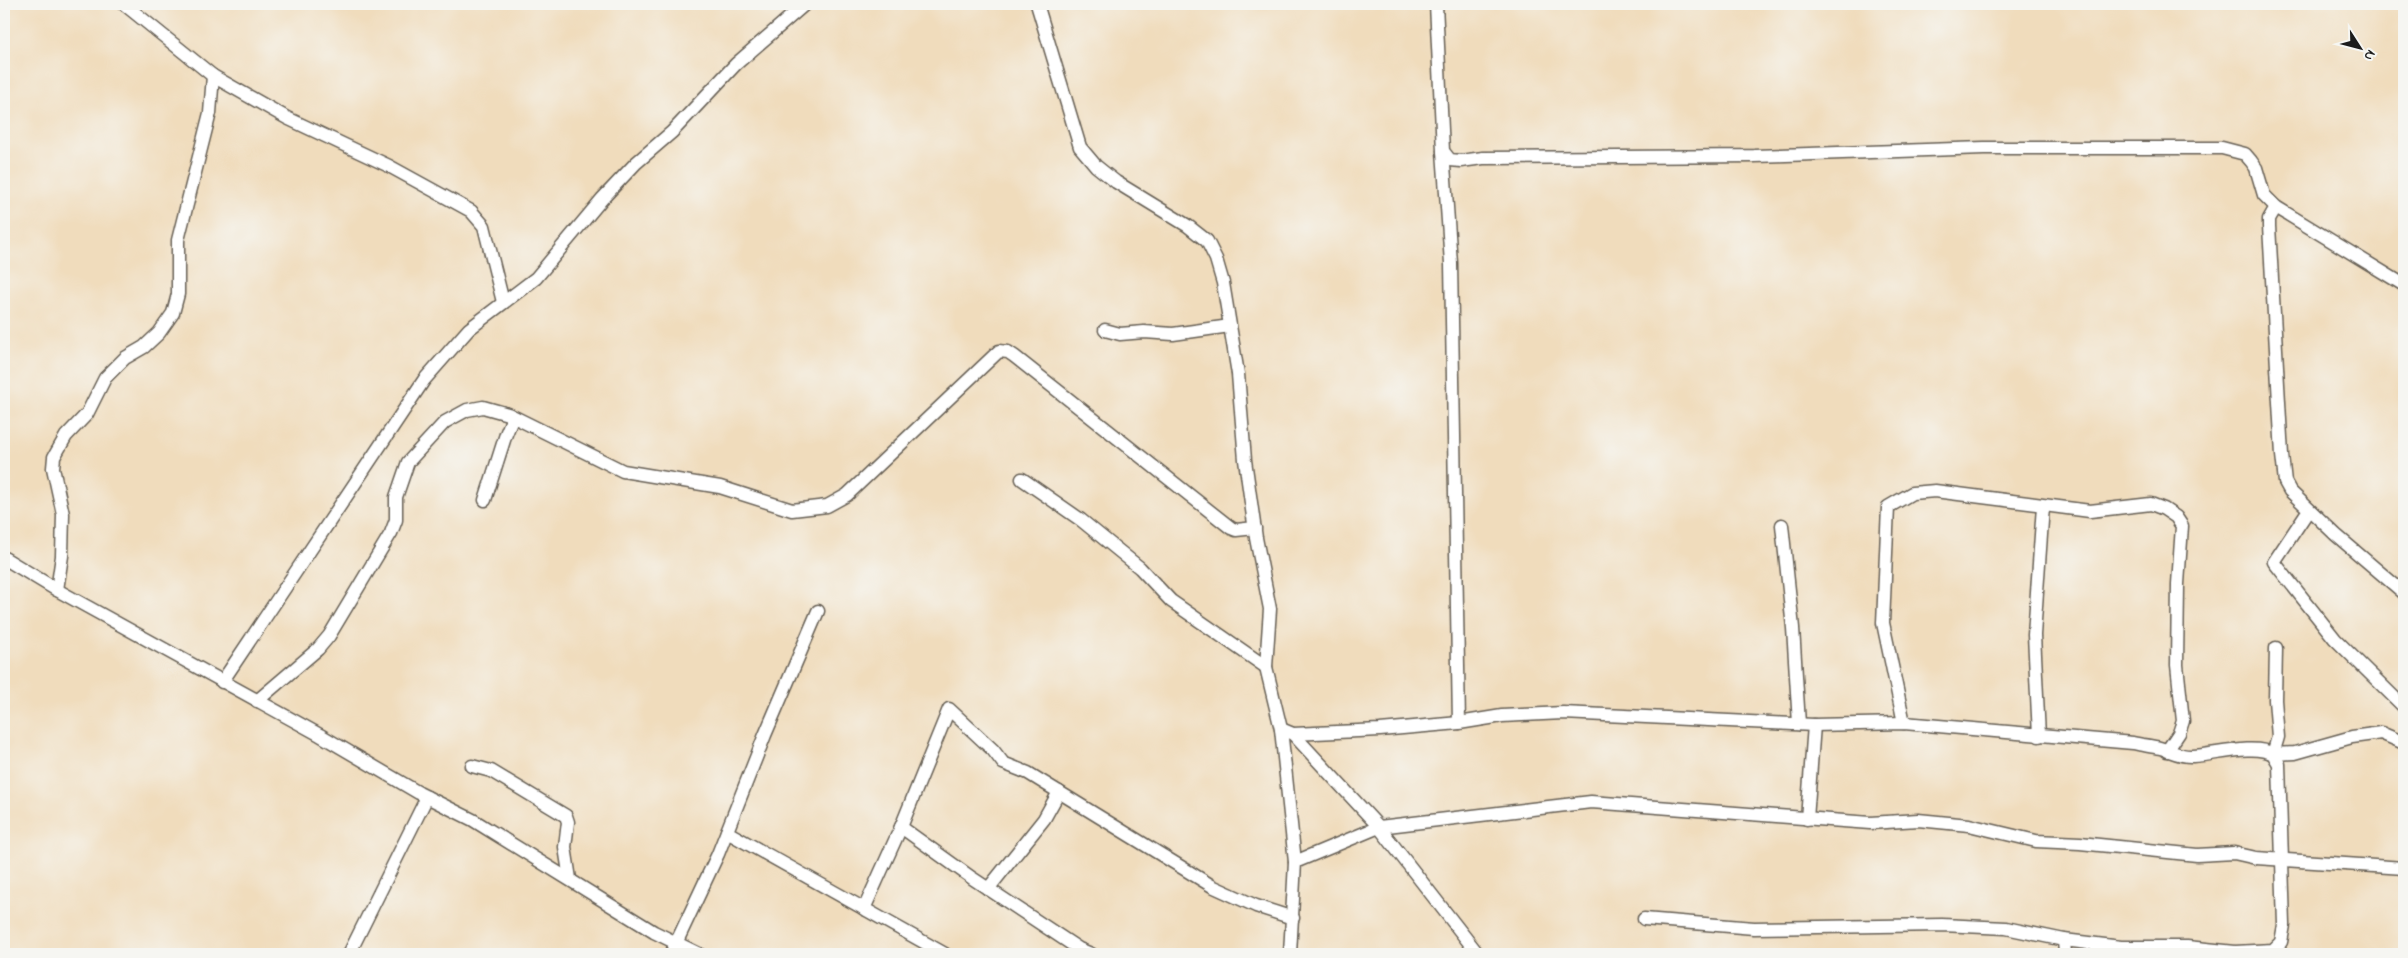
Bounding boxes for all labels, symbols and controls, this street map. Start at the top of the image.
north arrow [2336,22,2386,72]
text: N [2358,45,2381,65]

